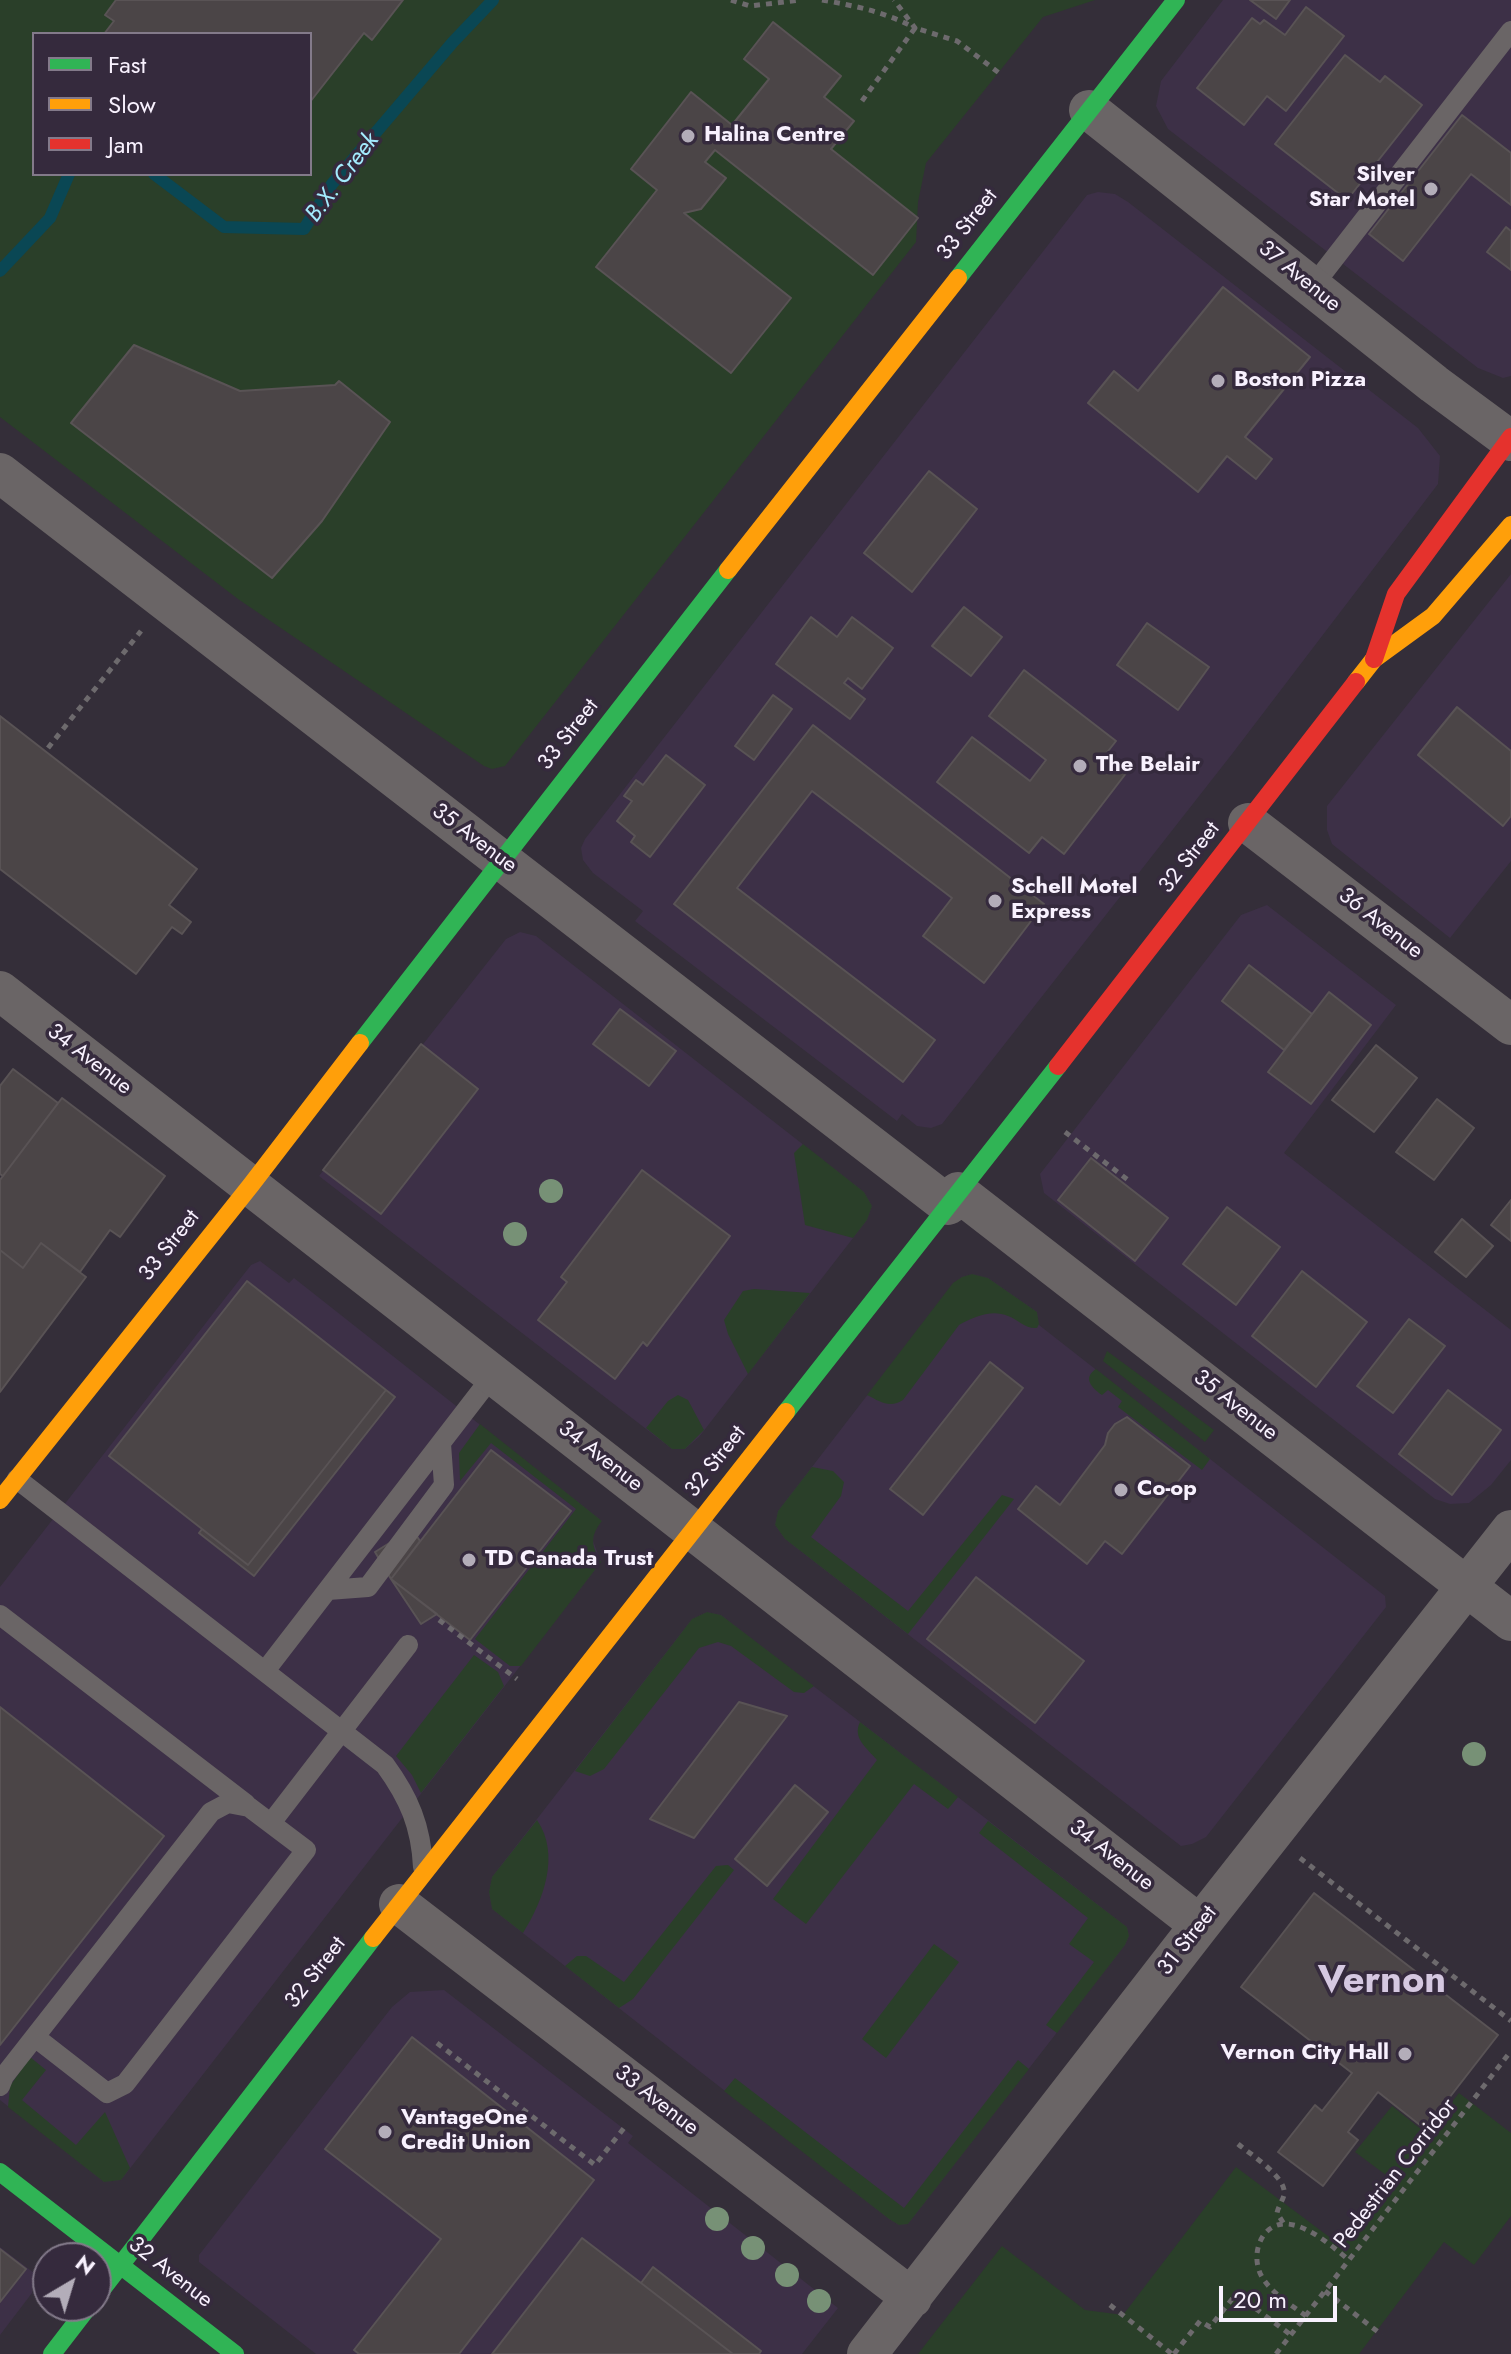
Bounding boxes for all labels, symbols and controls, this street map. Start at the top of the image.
legend [32,32,312,176]
text: Fast [108,47,146,82]
text: Slow [108,87,156,122]
place label: Halina Centre [704,123,845,149]
text: Jam [108,127,144,162]
marker: Halina Centre [679,127,697,145]
water label: B.X. Creek [300,128,386,228]
place label: Silver Star Motel [1309,163,1415,214]
marker: Silver Star Motel [1422,180,1440,198]
street label: 33 Street [932,184,1004,266]
street label: 37 Avenue [1252,236,1346,318]
place label: Boston Pizza [1234,368,1366,394]
marker: Boston Pizza [1209,372,1227,390]
street label: 33 Street [533,694,605,776]
place label: The Belair [1096,753,1200,779]
marker: The Belair [1071,757,1089,775]
street label: 35 Avenue [426,799,522,879]
street label: 32 Street [1154,817,1226,899]
place label: Schell Motel Express [1011,875,1137,926]
street label: 36 Avenue [1333,883,1427,965]
marker: Schell Motel Express [986,892,1004,910]
street label: 34 Avenue [41,1019,137,1101]
street label: 33 Street [134,1205,206,1287]
street label: 35 Avenue [1188,1365,1282,1447]
street label: 34 Avenue [552,1416,648,1498]
street label: 32 Street [680,1421,752,1503]
place label: Co-op [1137,1477,1197,1503]
marker: Co-op [1112,1481,1130,1499]
place label: TD Canada Trust [485,1547,653,1573]
marker: TD Canada Trust [460,1551,478,1569]
street label: 34 Avenue [1063,1815,1159,1897]
street label: 31 Street [1153,1901,1223,1981]
street label: 32 Street [280,1932,352,2014]
district label: Vernon [1318,1960,1446,2006]
place label: Vernon City Hall [1220,2041,1389,2067]
marker: Vernon City Hall [1396,2045,1414,2063]
street label: 33 Avenue [609,2060,703,2142]
street label: Pedestrian Corridor [1329,2094,1463,2254]
place label: VantageOne Credit Union [401,2106,531,2158]
marker: VantageOne Credit Union [376,2123,394,2141]
street label: 32 Avenue [123,2232,217,2314]
north arrow [32,2242,112,2322]
text: N [69,2247,102,2283]
scale bar [1223,2270,1341,2320]
text: 20 m [1233,2282,1287,2317]

